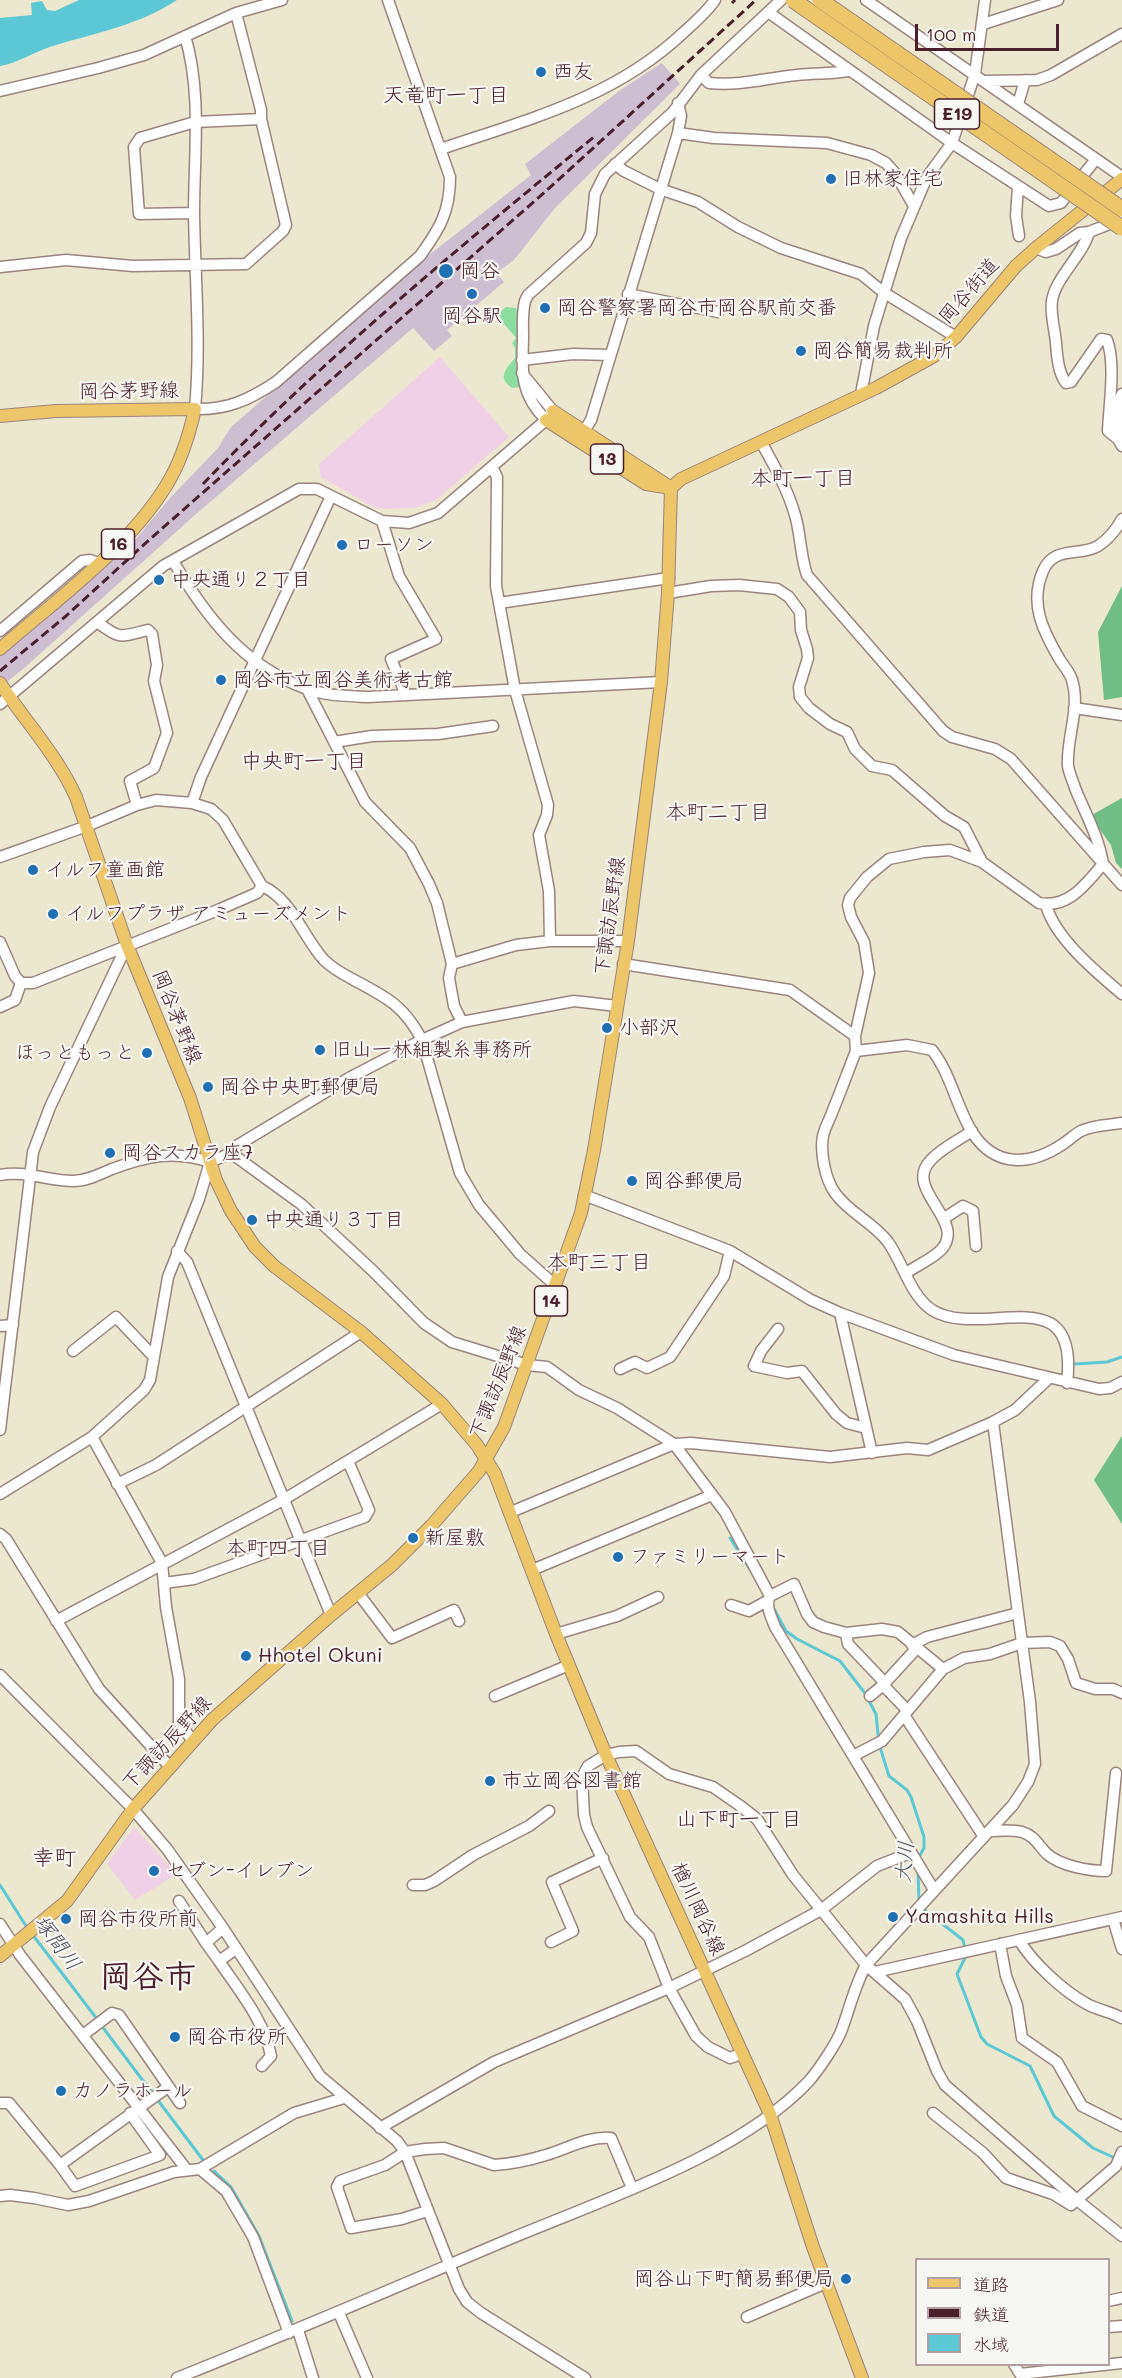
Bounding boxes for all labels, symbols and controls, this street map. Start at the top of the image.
scale bar [918,12,1062,50]
text: 100 m [926,22,976,46]
place label: 西友 [553,60,593,84]
marker: 西友 [534,65,548,79]
district label: 天竜町一丁目 [383,83,509,109]
road number: E19 [934,99,980,129]
place label: 旧林家住宅 [843,167,943,191]
marker: 旧林家住宅 [824,172,838,186]
street label: 岡谷街道 [934,253,1004,329]
place label: 岡谷 [460,259,500,283]
marker: 岡谷 [437,262,455,280]
marker: 岡谷駅 [465,287,479,301]
place label: 岡谷警察署岡谷市岡谷駅前交番 [557,296,837,320]
marker: 岡谷警察署岡谷市岡谷駅前交番 [538,301,552,315]
place label: 岡谷駅 [442,304,502,328]
place label: 岡谷簡易裁判所 [813,339,953,363]
marker: 岡谷簡易裁判所 [794,344,808,358]
street label: 岡谷茅野線 [79,378,179,404]
road number: 13 [590,444,624,474]
district label: 本町一丁目 [751,466,855,492]
road number: 16 [102,529,134,559]
place label: ローソン [354,533,434,557]
marker: ローソン [335,538,349,552]
place label: 中央通り２丁目 [171,568,311,592]
marker: 中央通り２丁目 [152,573,166,587]
place label: 岡谷市立岡谷美術考古館 [233,668,453,692]
marker: 岡谷市立岡谷美術考古館 [214,673,228,687]
district label: 中央町一丁目 [241,749,367,775]
district label: 本町二丁目 [666,800,770,826]
street label: 下諏訪辰野線 [590,855,630,977]
place label: イルフ童画館 [45,858,165,882]
marker: イルフ童画館 [26,863,40,877]
place label: イルフプラザ アミューズメント [65,902,351,926]
marker: イルフプラザ アミューズメント [46,907,60,921]
street label: 岡谷茅野線 [147,966,207,1068]
place label: 小部沢 [619,1016,679,1040]
marker: 小部沢 [600,1021,614,1035]
place label: 旧山一林組製糸事務所 [332,1038,532,1062]
place label: ほっともっと [15,1041,135,1065]
marker: 旧山一林組製糸事務所 [313,1043,327,1057]
marker: ほっともっと [140,1046,154,1060]
place label: 岡谷中央町郵便局 [220,1075,380,1099]
marker: 岡谷中央町郵便局 [201,1080,215,1094]
place label: 岡谷スカラ座7 [122,1141,253,1165]
marker: 岡谷スカラ座7 [103,1146,117,1160]
place label: 岡谷郵便局 [644,1169,744,1193]
marker: 岡谷郵便局 [625,1174,639,1188]
place label: 中央通り３丁目 [264,1208,404,1232]
marker: 中央通り３丁目 [245,1213,259,1227]
district label: 本町三丁目 [547,1250,651,1276]
road number: 14 [534,1286,568,1316]
street label: 下諏訪辰野線 [464,1322,532,1442]
place label: 新屋敷 [425,1526,485,1550]
marker: 新屋敷 [406,1531,420,1545]
district label: 本町四丁目 [226,1536,330,1562]
place label: ファミリーマート [630,1545,790,1569]
marker: ファミリーマート [611,1550,625,1564]
place label: Hhotel Okuni [258,1644,383,1668]
marker: Hhotel Okuni [239,1649,253,1663]
street label: 下諏訪辰野線 [117,1691,217,1795]
place label: 市立岡谷図書館 [502,1769,642,1793]
marker: 市立岡谷図書館 [483,1774,497,1788]
district label: 山下町一丁目 [676,1807,802,1833]
water label: 大川 [891,1840,919,1884]
district label: 幸町 [32,1845,76,1871]
place label: セブン-イレブン [166,1859,314,1883]
street label: 楢川岡谷線 [666,1859,730,1959]
marker: セブン-イレブン [147,1864,161,1878]
place label: Yamashita Hills [905,1905,1054,1929]
place label: 岡谷市役所前 [78,1907,198,1931]
water label: 塚間川 [28,1910,86,1976]
marker: Yamashita Hills [886,1910,900,1924]
marker: 岡谷市役所前 [59,1912,73,1926]
district label: 岡谷市 [100,1958,196,1996]
place label: 岡谷市役所 [187,2025,287,2049]
marker: 岡谷市役所 [168,2030,182,2044]
place label: カノラホール [73,2079,193,2103]
marker: カノラホール [54,2084,68,2098]
legend [915,2258,1110,2366]
place label: 岡谷山下町簡易郵便局 [634,2267,834,2291]
marker: 岡谷山下町簡易郵便局 [839,2272,853,2286]
text: 道路 [973,2272,1009,2296]
text: 鉄道 [973,2302,1009,2326]
text: 水域 [973,2332,1009,2356]

